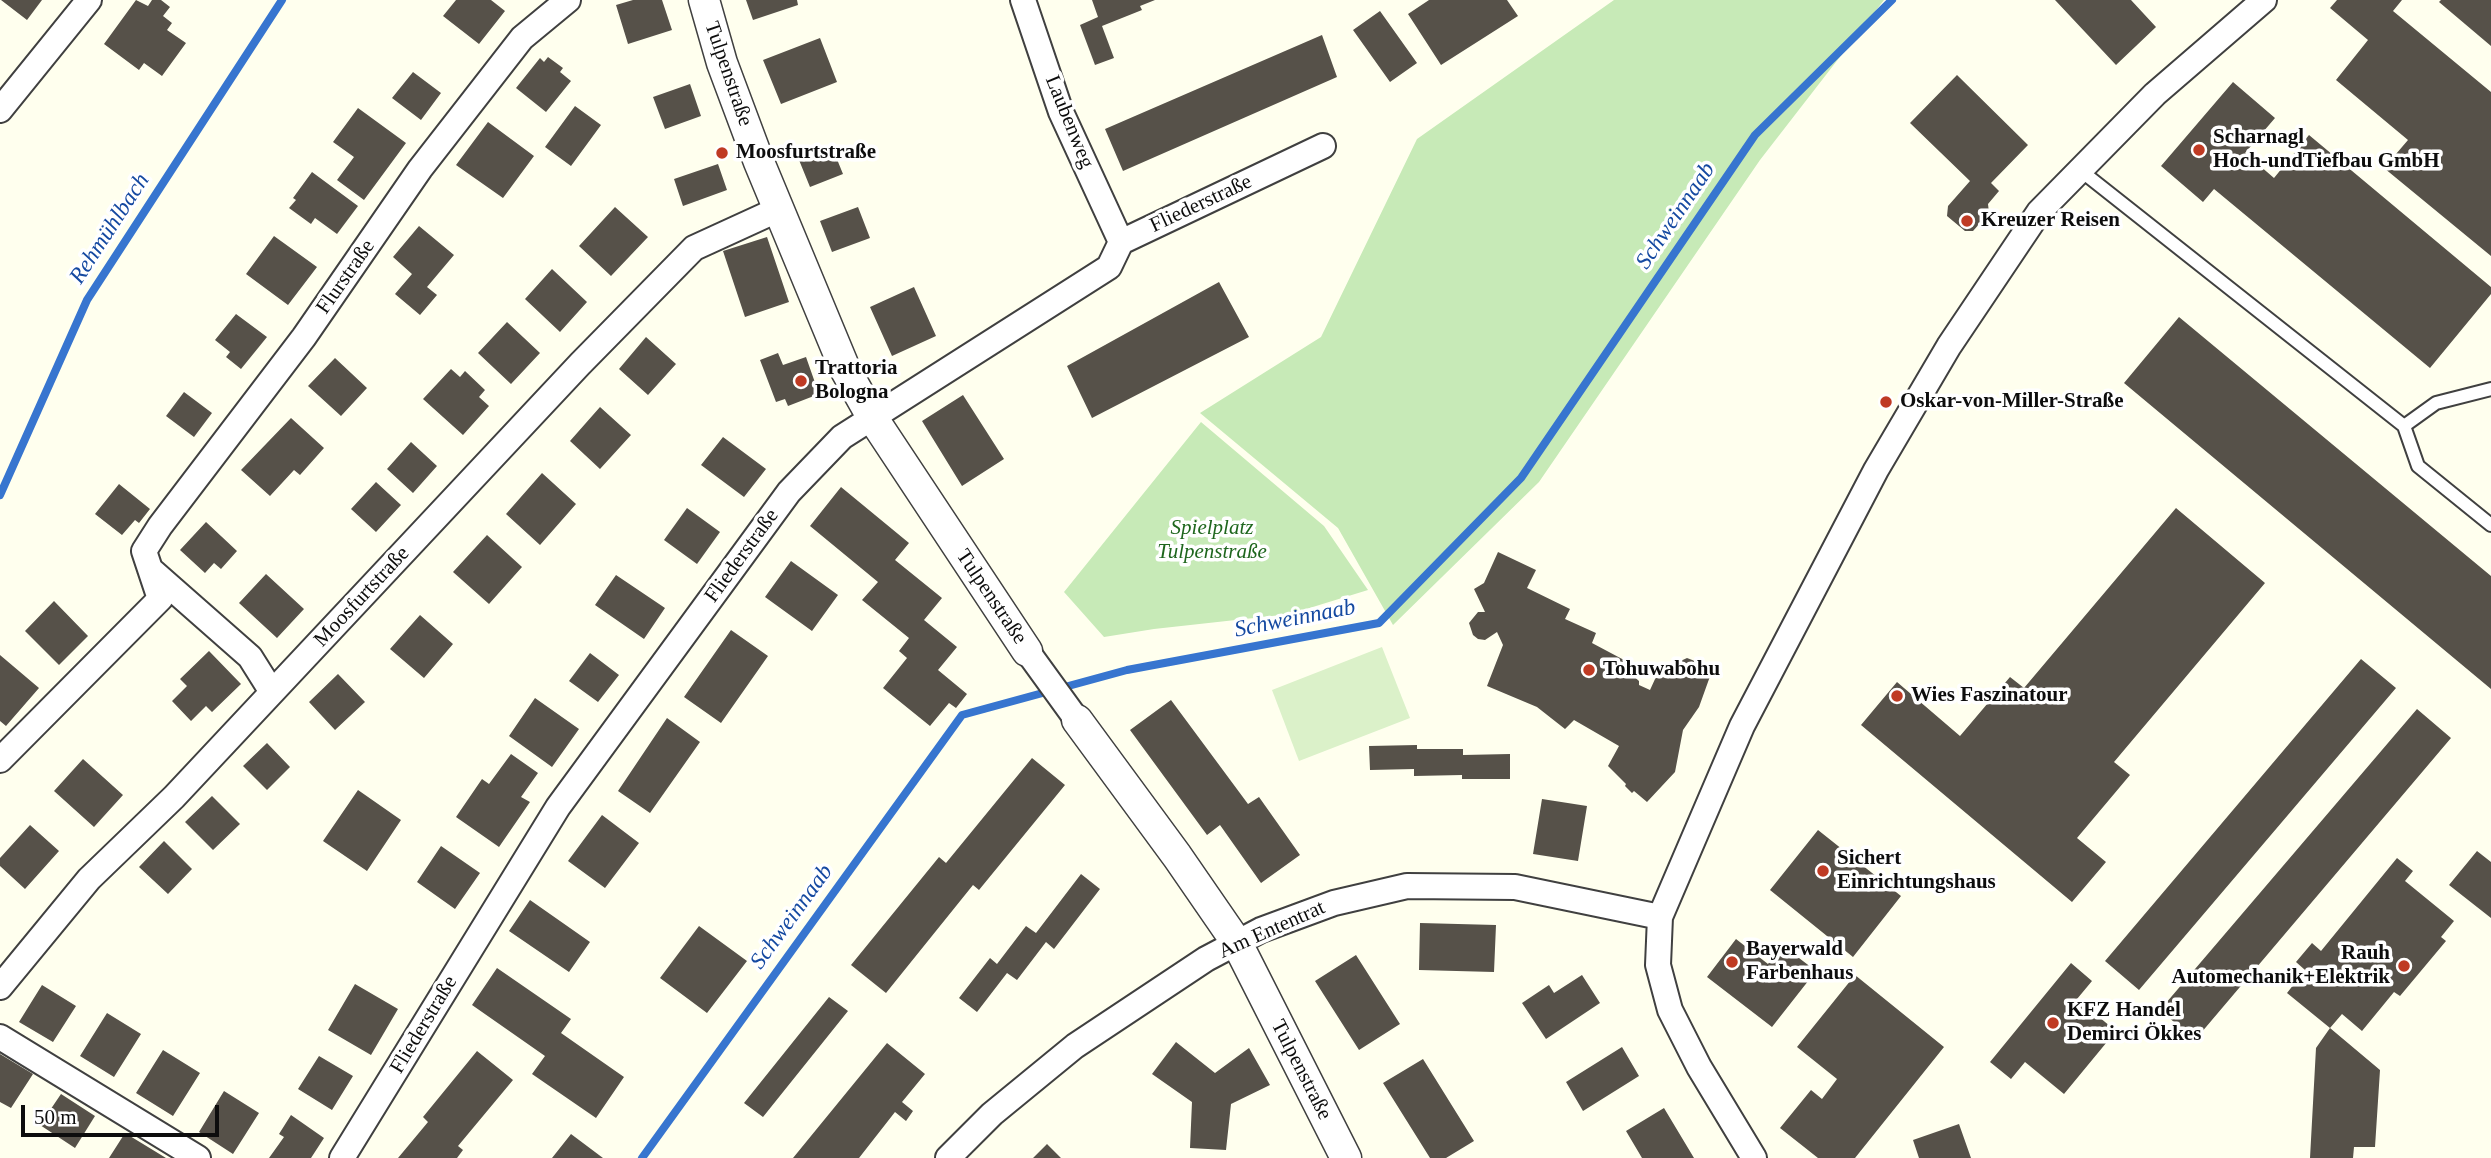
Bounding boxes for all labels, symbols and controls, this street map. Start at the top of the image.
street label: Tulpenstraße [698,18,758,130]
street label: Laubenweg [1039,72,1099,172]
place label: Scharnagl Hoch-undTiefbau GmbH [2213,125,2440,175]
place label: Moosfurtstraße [736,140,876,166]
marker: Scharnagl Hoch-undTiefbau GmbH [2191,142,2207,158]
marker: Moosfurtstraße [714,145,730,161]
water label: Schweinnaab [1630,157,1722,275]
water label: Rehmühlbach [64,168,156,290]
street label: Fliederstraße [1146,169,1256,239]
place label: Kreuzer Reisen [1981,208,2120,234]
marker: Kreuzer Reisen [1959,213,1975,229]
street label: Flurstraße [311,235,381,319]
place label: Trattoria Bologna [815,356,897,406]
marker: Trattoria Bologna [793,373,809,389]
place label: Oskar-von-Miller-Straße [1900,389,2124,415]
marker: Oskar-von-Miller-Straße [1878,394,1894,410]
street label: Fliederstraße [700,504,784,608]
park label: Spielplatz Tulpenstraße [1157,515,1267,565]
street label: Moosfurtstraße [309,541,415,653]
street label: Tulpenstraße [950,545,1032,649]
water label: Schweinnaab [1232,594,1358,644]
place label: Tohuwabohu [1603,657,1720,683]
marker: Tohuwabohu [1581,662,1597,678]
place label: Wies Faszinatour [1911,683,2068,709]
marker: Wies Faszinatour [1889,688,1905,704]
place label: Sichert Einrichtungshaus [1837,846,1996,896]
water label: Schweinnaab [745,859,839,975]
marker: Sichert Einrichtungshaus [1815,863,1831,879]
street label: Am Ententrat [1215,895,1329,965]
place label: Bayerwald Farbenhaus [1746,937,1853,987]
place label: Rauh Automechanik+Elektrik [2172,941,2390,991]
marker: Bayerwald Farbenhaus [1724,954,1740,970]
marker: Rauh Automechanik+Elektrik [2396,958,2412,974]
street label: Fliederstraße [385,972,463,1078]
place label: KFZ Handel Demirci Ökkes [2067,998,2201,1048]
marker: KFZ Handel Demirci Ökkes [2045,1015,2061,1031]
street label: Tulpenstraße [1265,1016,1337,1124]
scale bar [24,1092,222,1136]
text: 50 m [34,1105,77,1129]

